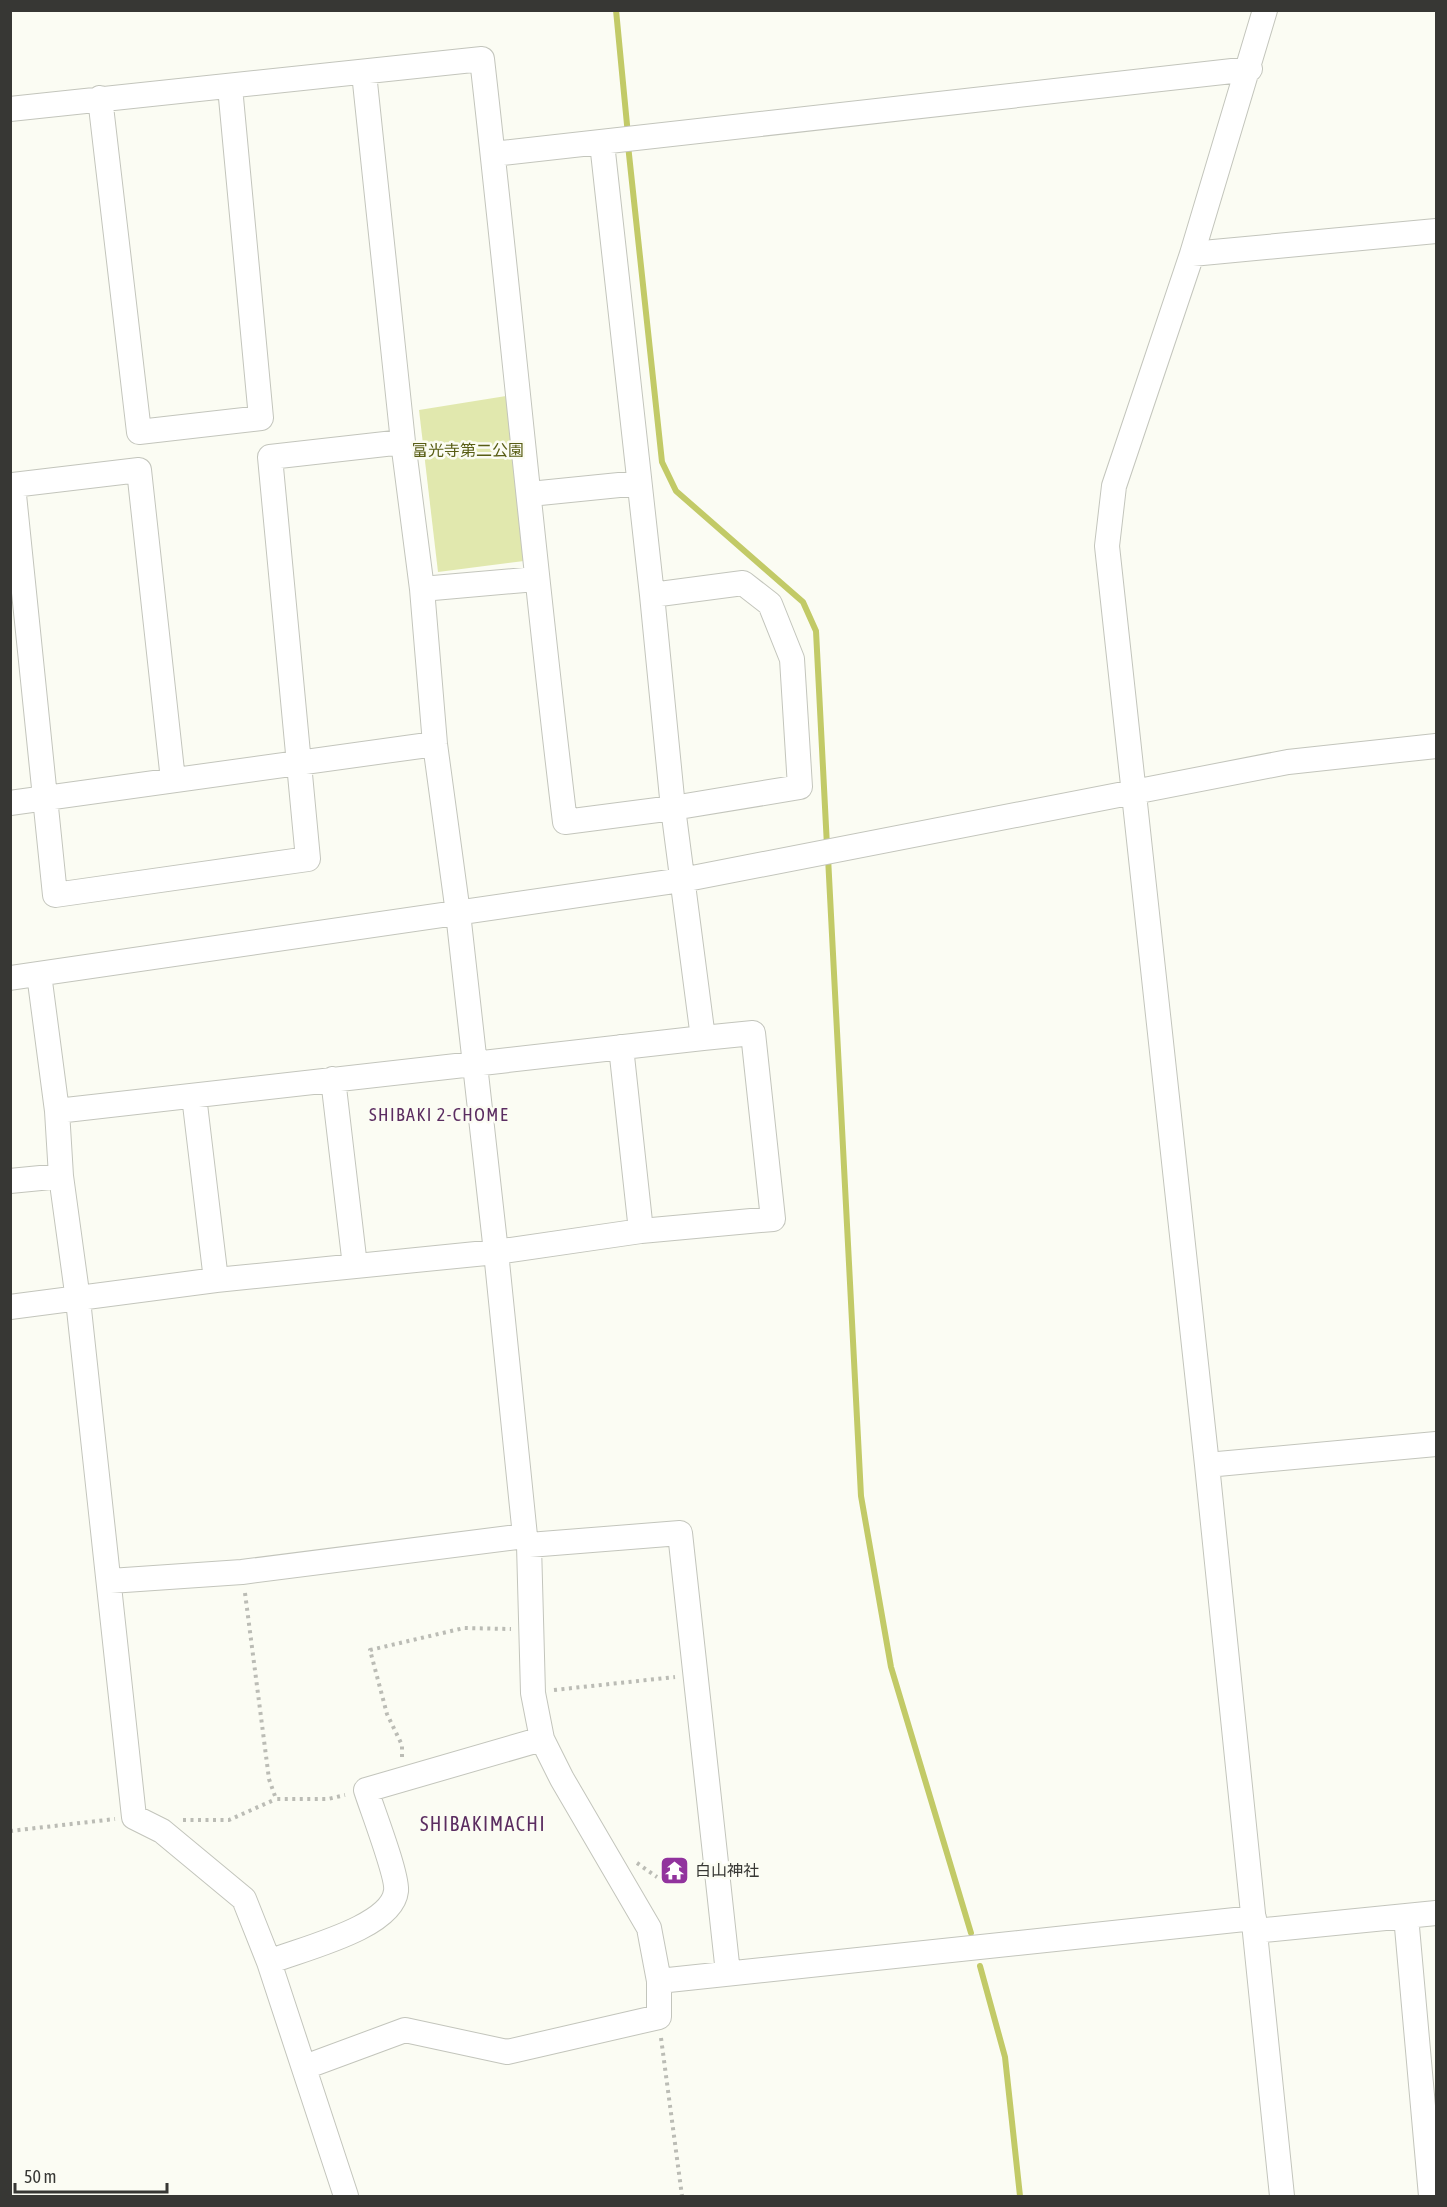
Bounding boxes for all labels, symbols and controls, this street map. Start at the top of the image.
park label: 富光寺第二公園 [412,441,524,459]
district label: SHIBAKI 2-CHOME [369,1104,509,1125]
district label: SHIBAKIMACHI [420,1812,546,1835]
temple icon: 白山神社 [658,1854,690,1886]
place label: 白山神社 [695,1861,759,1879]
scale bar [15,2156,166,2194]
text: 50 m [24,2166,56,2187]

